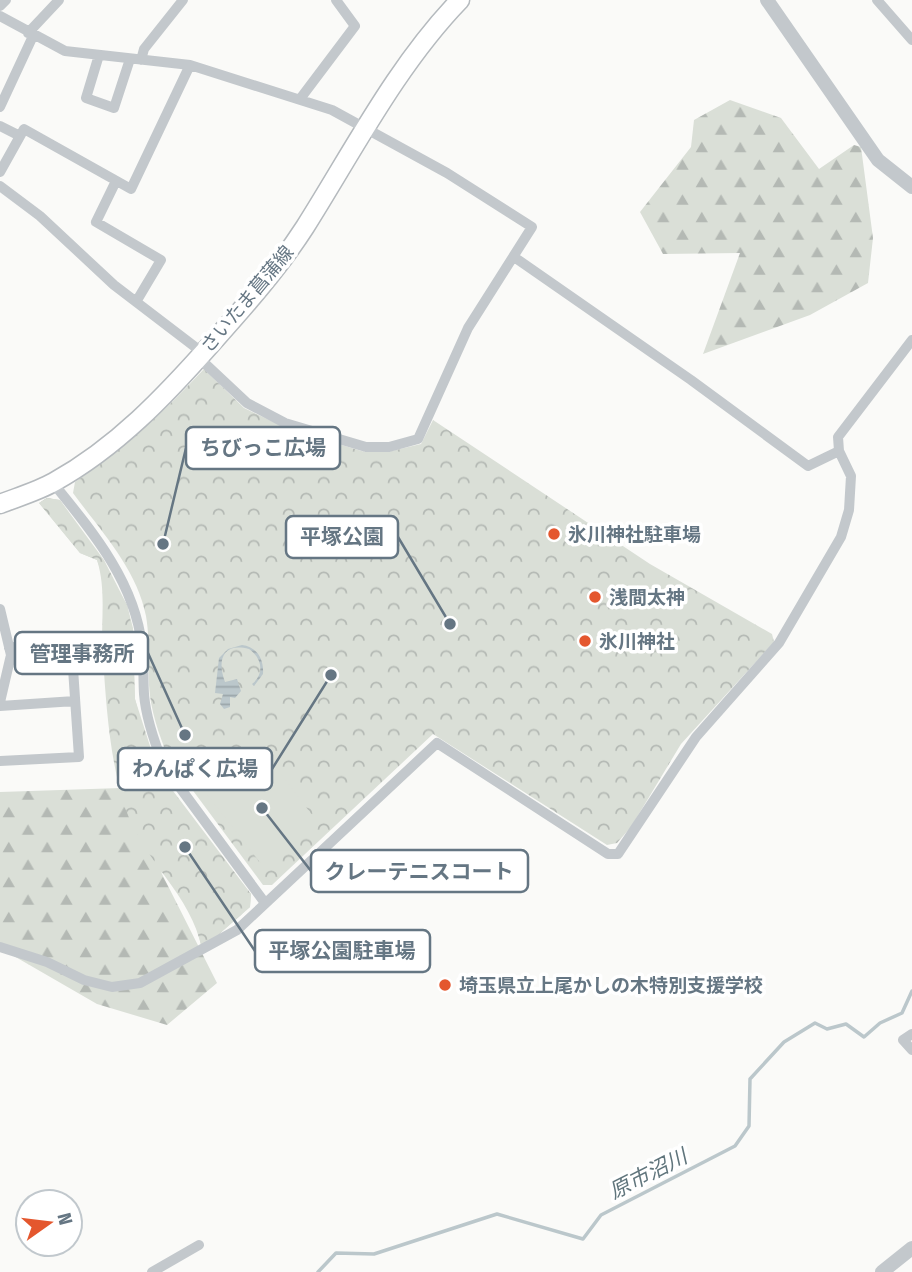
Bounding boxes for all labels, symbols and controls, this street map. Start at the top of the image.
street label: さいたま菖蒲線 [196,241,298,357]
callout: ちびっこ広場 [186,427,340,469]
text: ちびっこ広場 [200,435,326,461]
callout: 平塚公園 [286,516,398,558]
place label: 氷川神社駐車場 [568,523,701,546]
text: 平塚公園 [300,524,384,550]
marker: 氷川神社駐車場 [546,526,562,542]
place label: 浅間太神 [609,586,685,609]
marker: 浅間太神 [587,589,603,605]
place label: 氷川神社 [599,630,675,653]
callout: 管理事務所 [15,632,148,674]
marker: 氷川神社 [577,633,593,649]
text: 管理事務所 [30,641,135,667]
callout: わんぱく広場 [118,748,272,790]
text: わんぱく広場 [132,756,258,782]
callout: クレーテニスコート [311,850,528,892]
text: クレーテニスコート [325,859,514,885]
callout: 平塚公園駐車場 [255,930,430,972]
text: 平塚公園駐車場 [269,938,416,964]
place label: 埼玉県立上尾かしの木特別支援学校 [459,974,763,997]
marker: 埼玉県立上尾かしの木特別支援学校 [437,977,453,993]
water label: 原市沼川 [605,1142,693,1205]
north arrow [14,1188,84,1258]
text: N [52,1211,78,1227]

